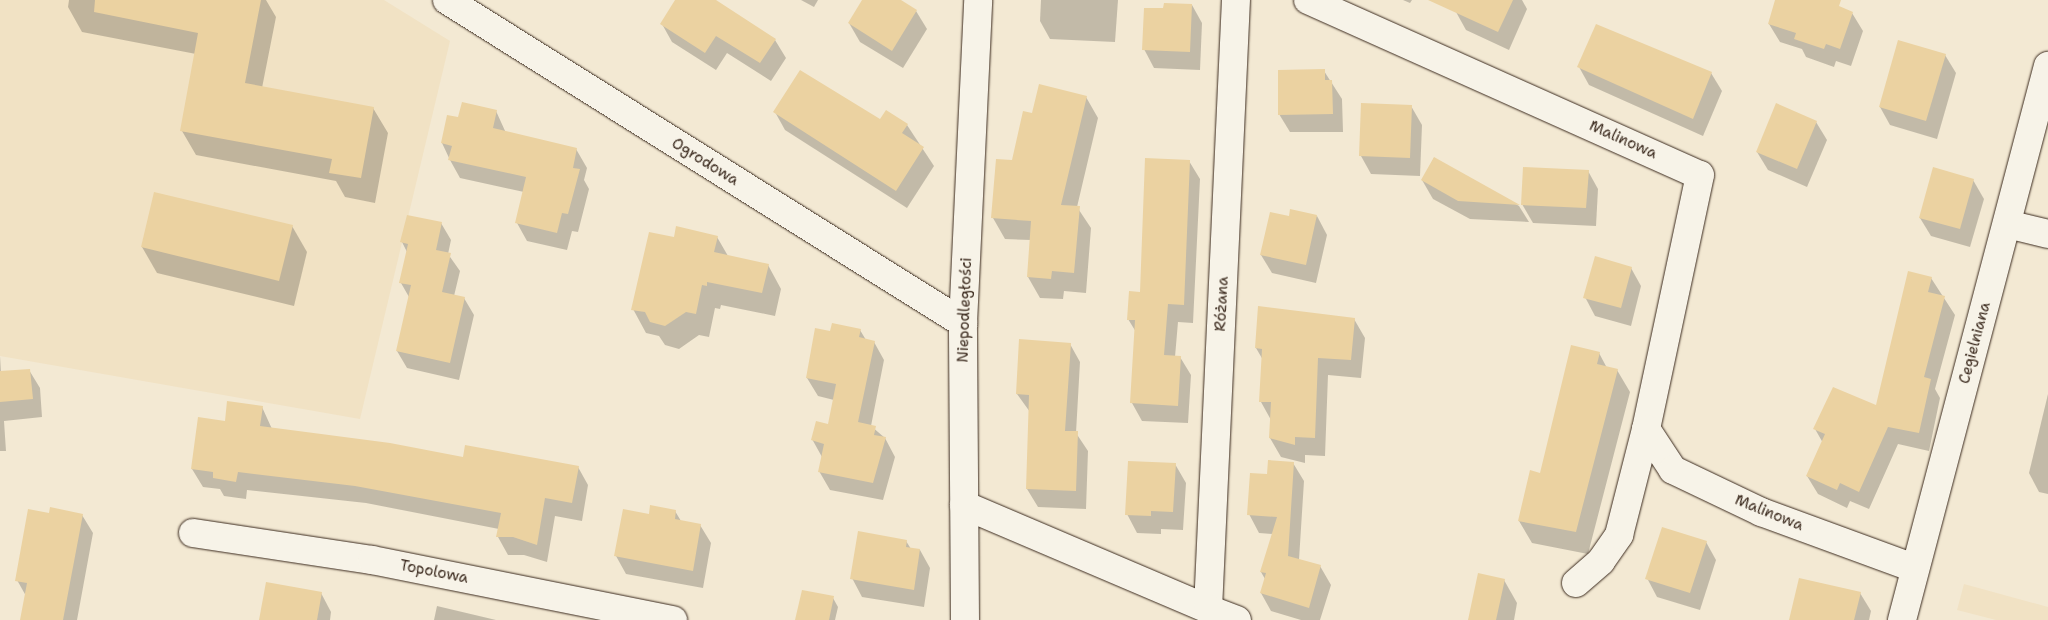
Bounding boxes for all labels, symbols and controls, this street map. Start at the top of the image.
street label: Malinowa [1586,117,1660,163]
street label: Ogrodowa [668,134,742,190]
street label: Niepodległości [954,257,976,363]
street label: Różana [1212,276,1232,332]
street label: Cegielniana [1955,300,1995,386]
street label: Malinowa [1732,491,1806,535]
street label: Topolowa [398,557,470,587]

